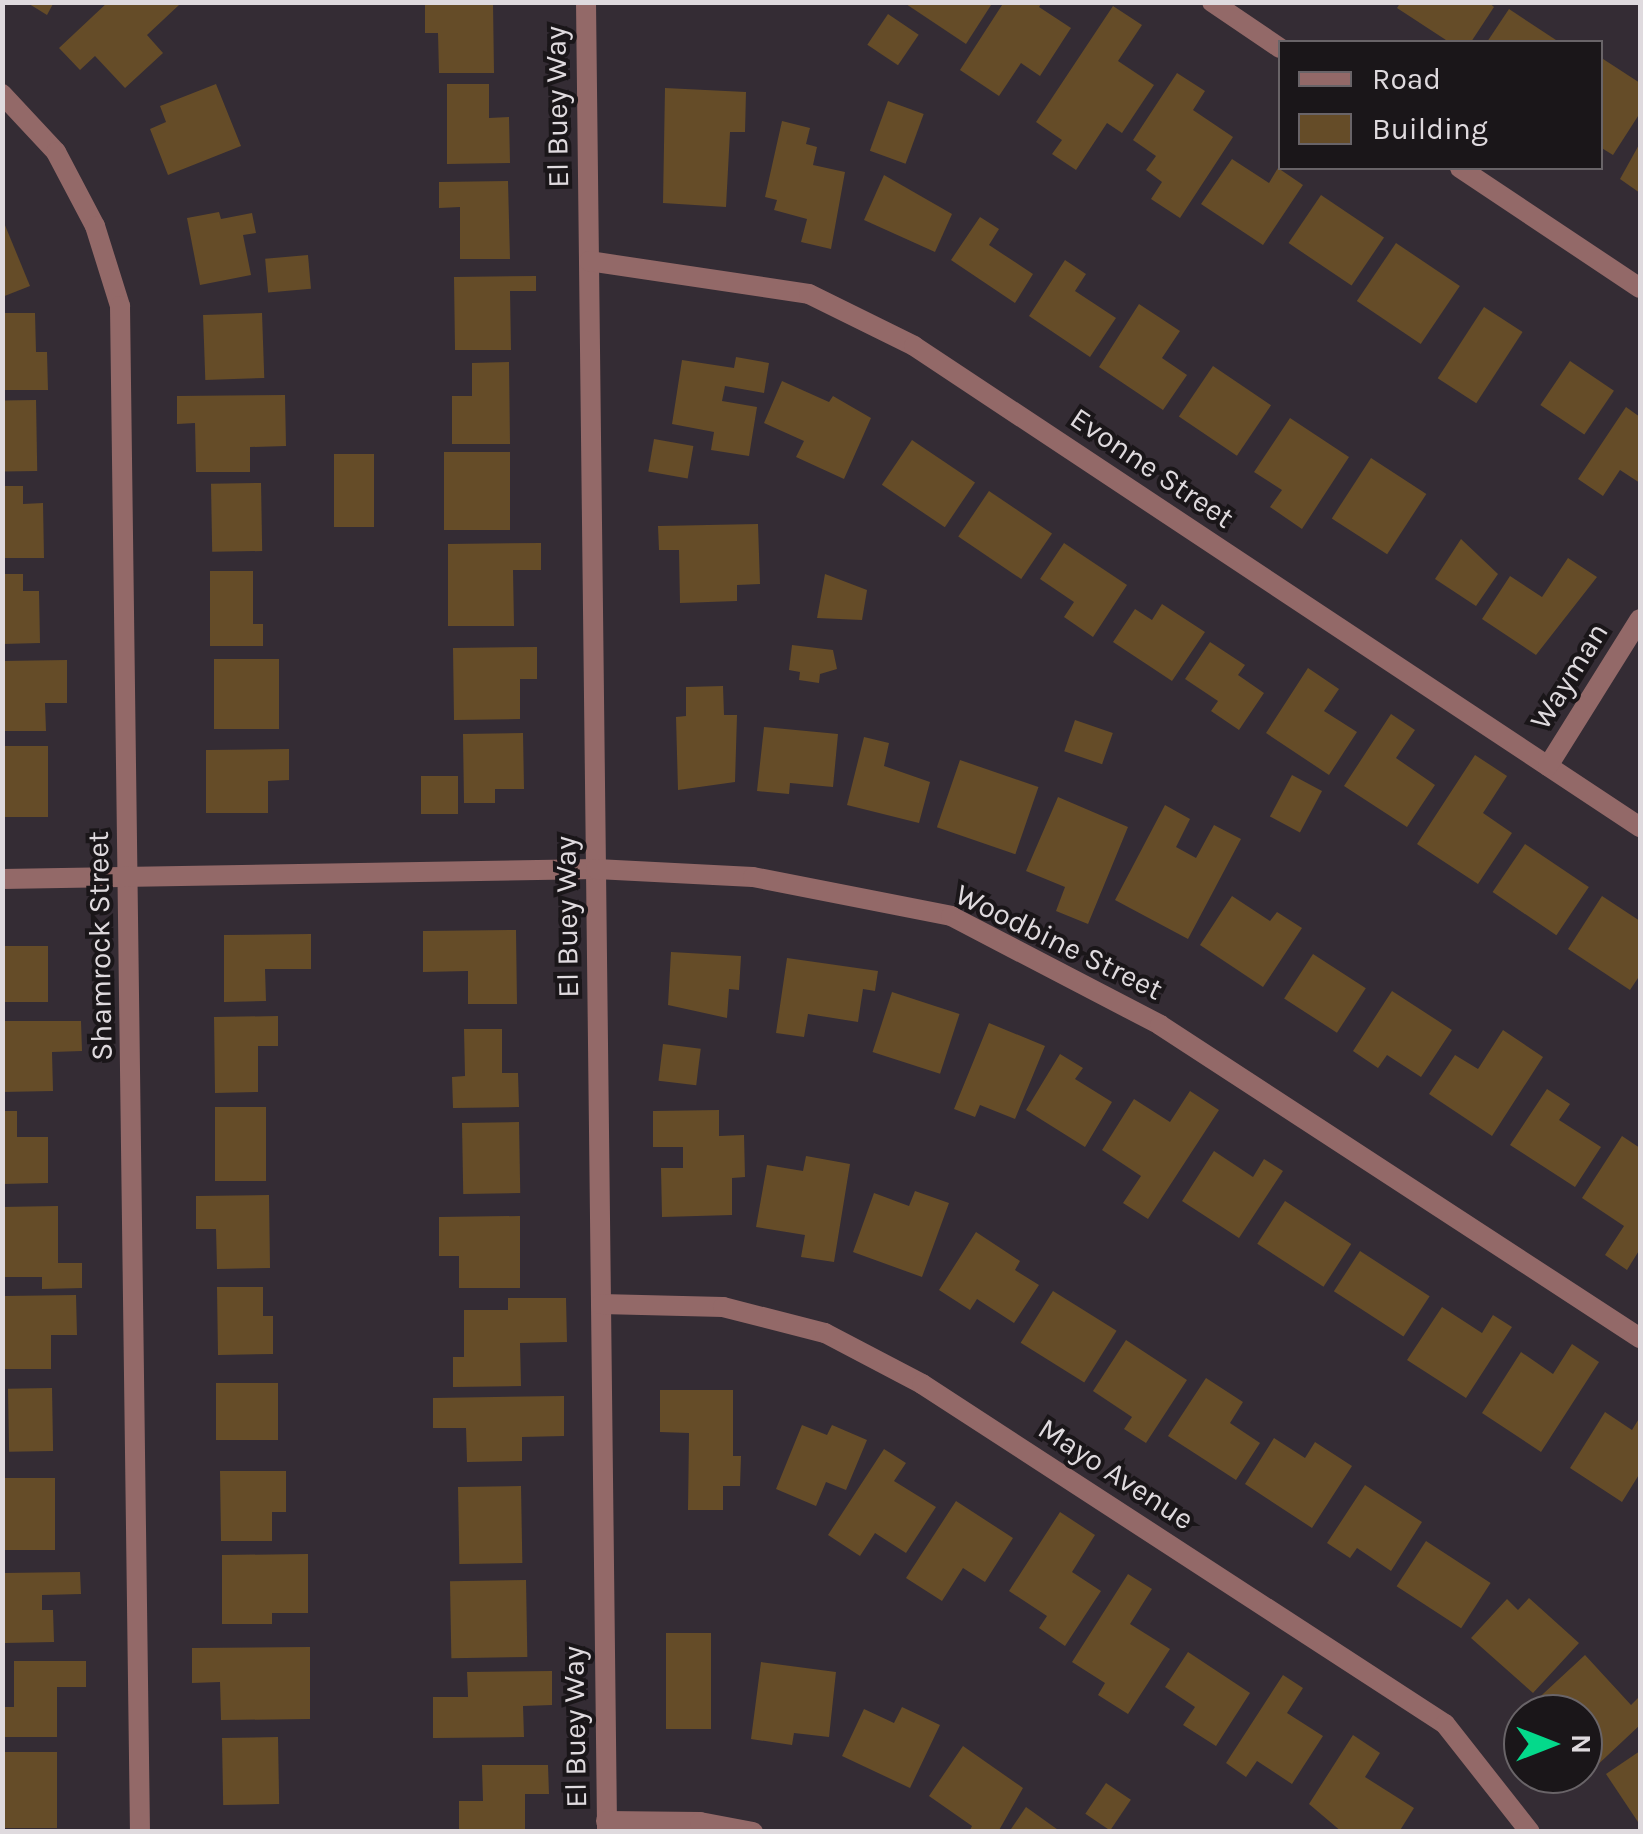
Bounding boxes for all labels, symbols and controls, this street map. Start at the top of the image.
street label: El Buey Way [538,26,576,188]
legend [1278,40,1603,170]
text: Road [1372,61,1441,97]
text: Building [1372,111,1488,147]
street label: Evonne Street [1063,400,1241,536]
street label: Wayman [1522,616,1616,736]
street label: Shamrock Street [80,831,120,1061]
street label: El Buey Way [548,836,586,998]
street label: Woodbine Street [949,876,1169,1008]
street label: Mayo Avenue [1031,1410,1201,1538]
street label: El Buey Way [556,1646,594,1808]
north arrow [1503,1694,1603,1794]
text: N [1565,1734,1598,1754]

